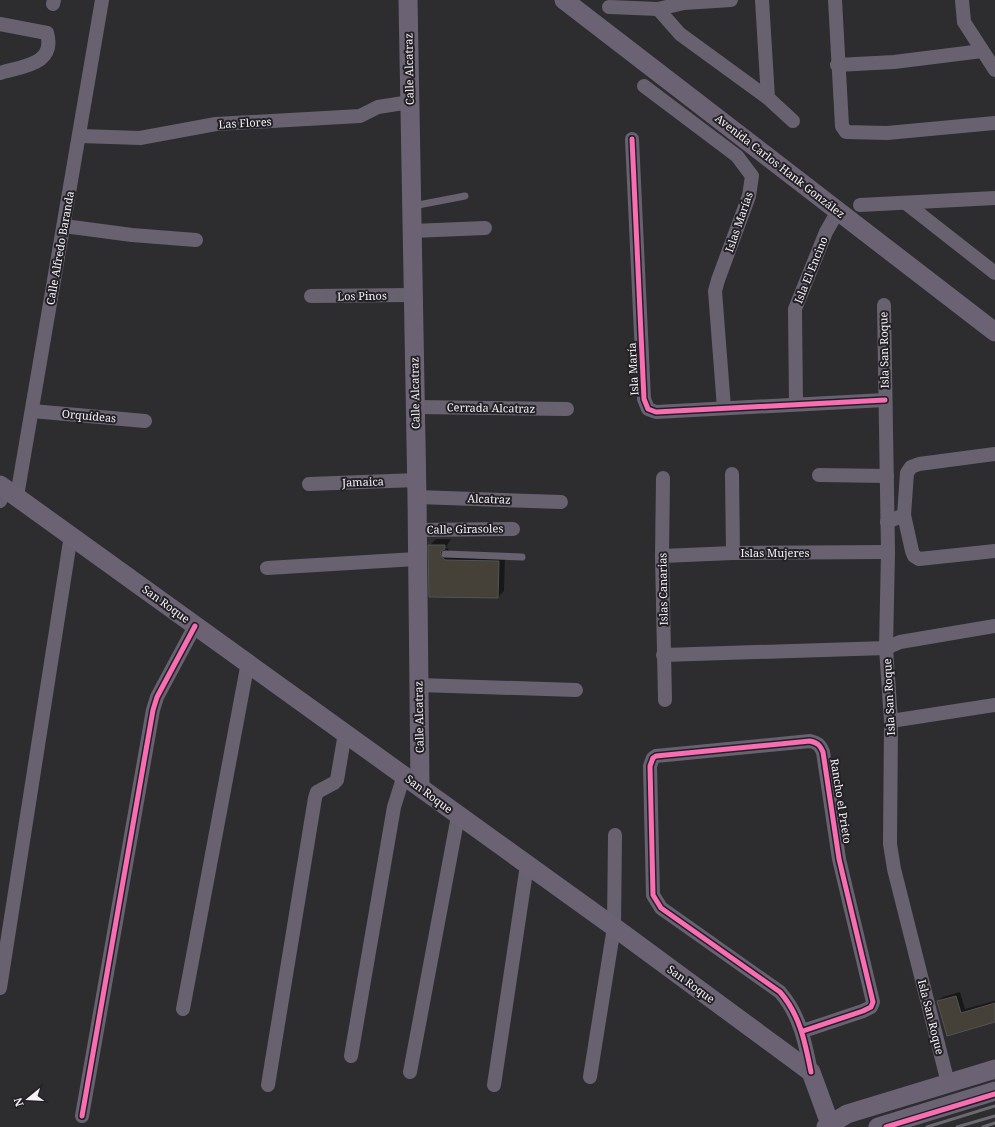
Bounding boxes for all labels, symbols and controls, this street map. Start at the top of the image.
street label: Calle Alcatraz [400,33,417,105]
street label: Avenida Carlos Hank González [712,110,848,221]
street label: Las Flores [218,114,272,131]
street label: Calle Alfredo Baranda [42,190,77,306]
street label: Islas Marías [721,190,756,254]
street label: Isla El Encino [790,234,831,305]
street label: Los Pinos [337,288,387,303]
street label: Isla San Roque [875,311,892,389]
street label: Isla María [624,342,641,396]
street label: Calle Alcatraz [406,357,423,429]
street label: Cerrada Alcatraz [447,399,535,416]
street label: Orquídeas [61,406,117,425]
street label: Jamaica [341,473,384,490]
street label: Alcatraz [467,490,511,507]
street label: Calle Girasoles [427,520,503,537]
street label: Islas Mujeres [741,545,810,560]
street label: Islas Canarias [654,553,671,625]
street label: San Roque [140,581,193,626]
street label: Isla San Roque [879,658,898,736]
street label: Calle Alcatraz [410,681,427,753]
street label: Rancho el Prieto [827,757,856,844]
street label: San Roque [403,771,456,816]
street label: San Roque [665,961,718,1006]
street label: Isla San Roque [915,978,948,1056]
north arrow [8,1079,48,1119]
text: N [9,1095,26,1109]

